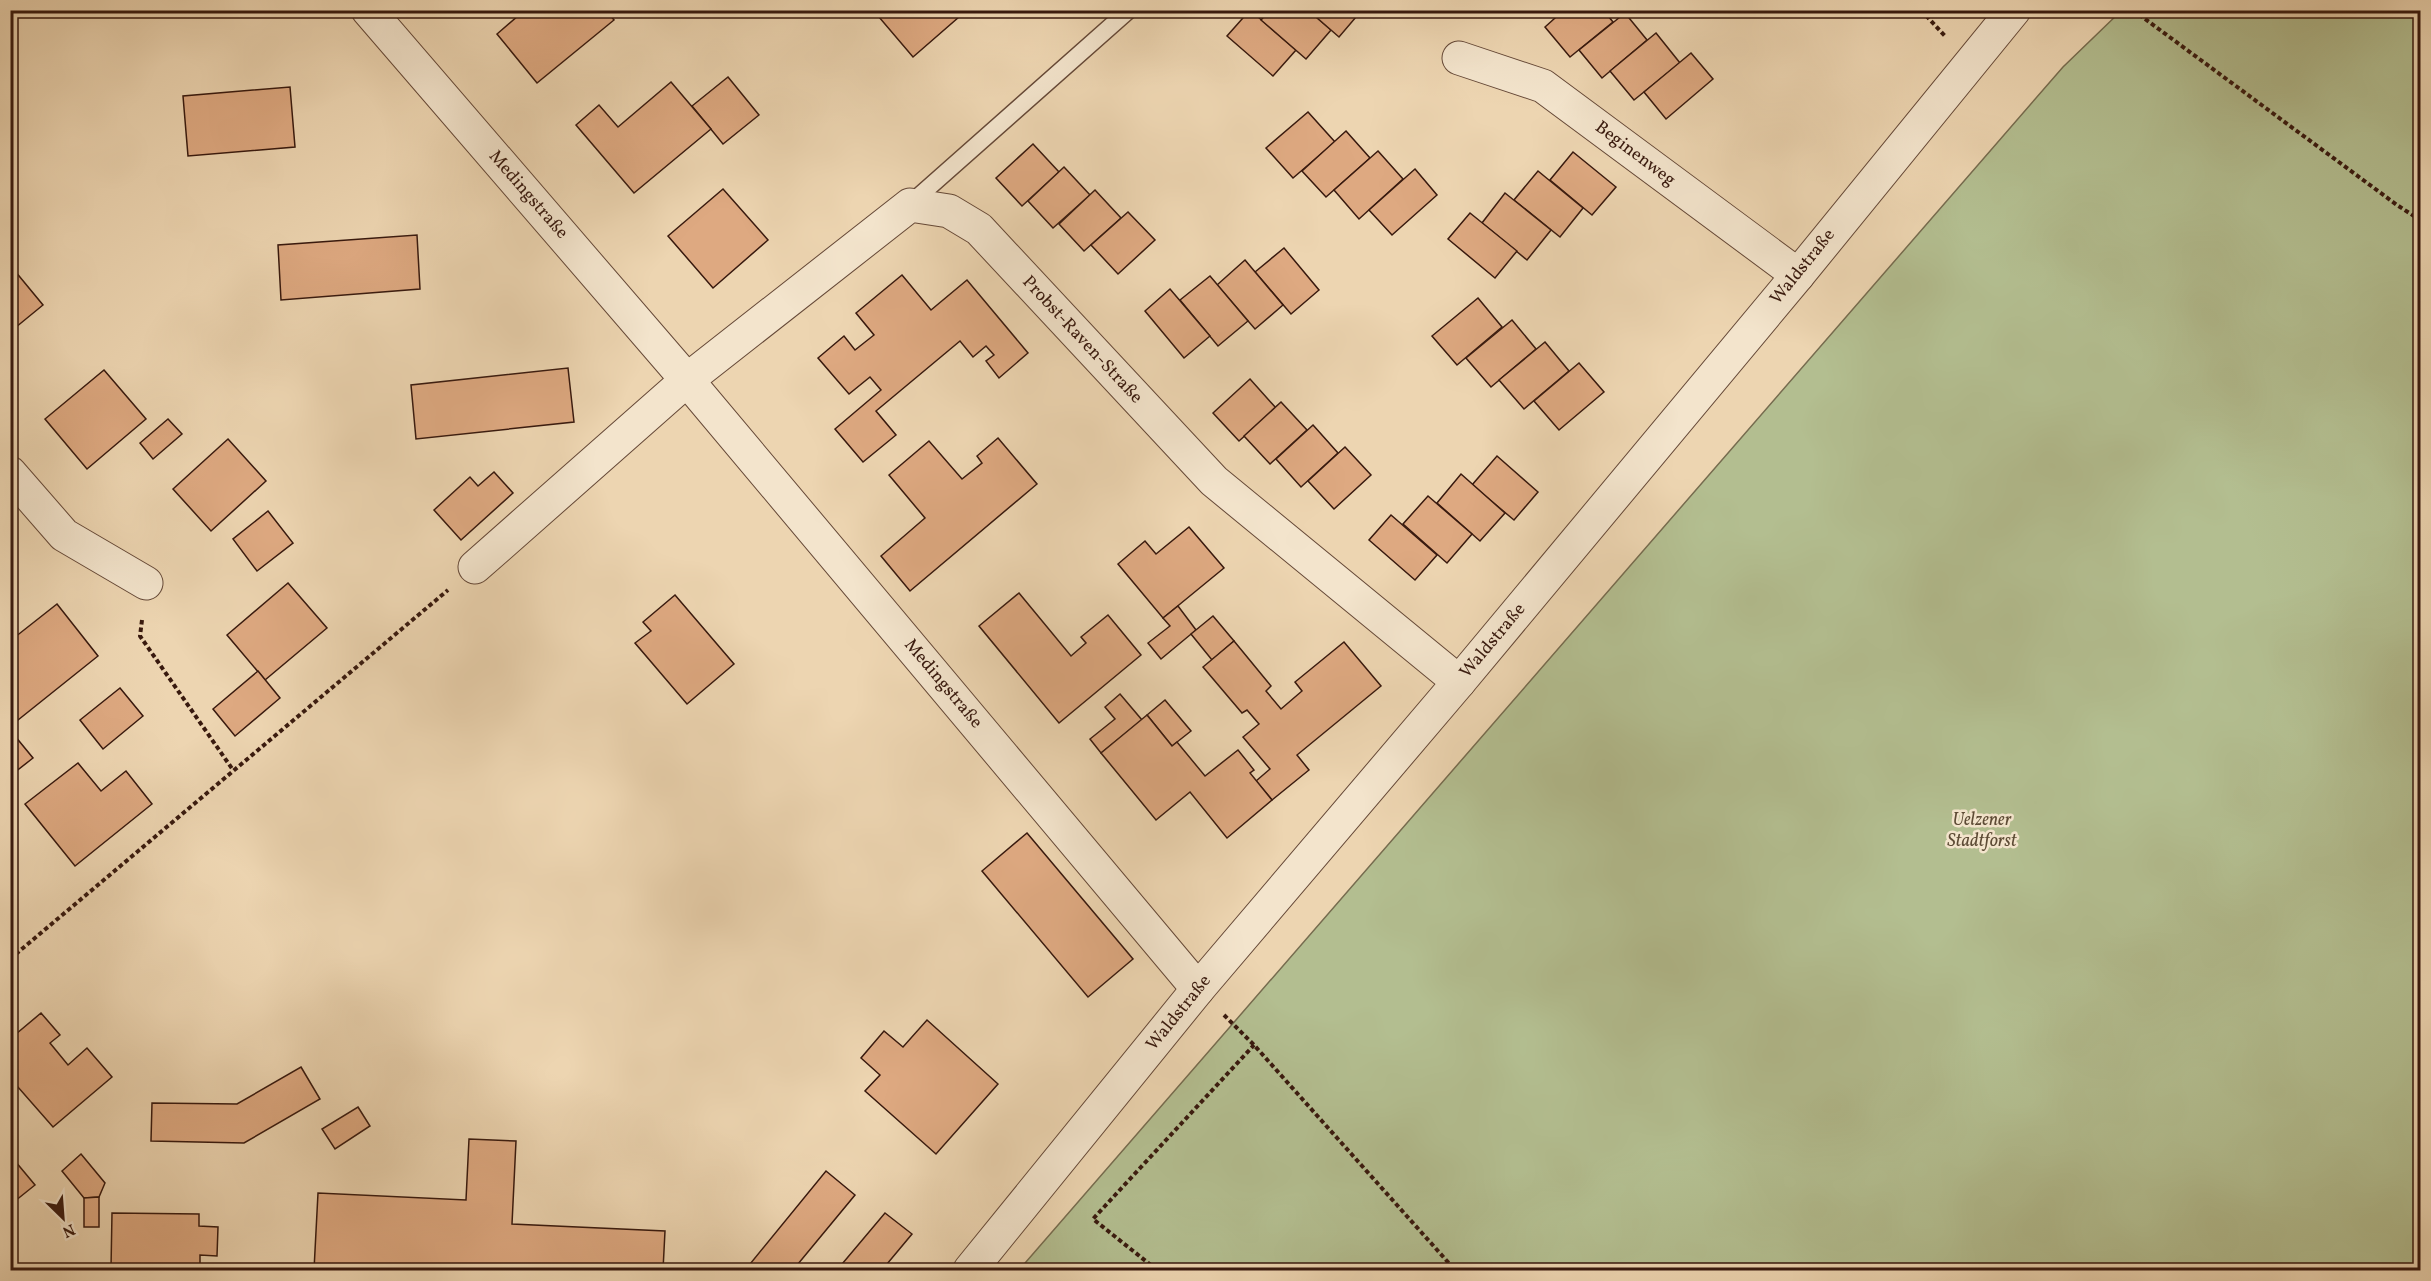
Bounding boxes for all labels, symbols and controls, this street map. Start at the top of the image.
street label: Beginenweg [1589,115,1681,193]
street label: Medingstraße [482,145,574,245]
street label: Waldstraße [1765,224,1841,310]
street label: Probst-Raven-Straße [1016,270,1148,410]
street label: Waldstraße [1454,598,1532,684]
street label: Medingstraße [898,634,988,734]
park label: Uelzener Stadtforst [1947,808,2018,854]
street label: Waldstraße [1141,970,1217,1056]
north arrow [33,1188,93,1248]
text: N [58,1217,78,1242]

